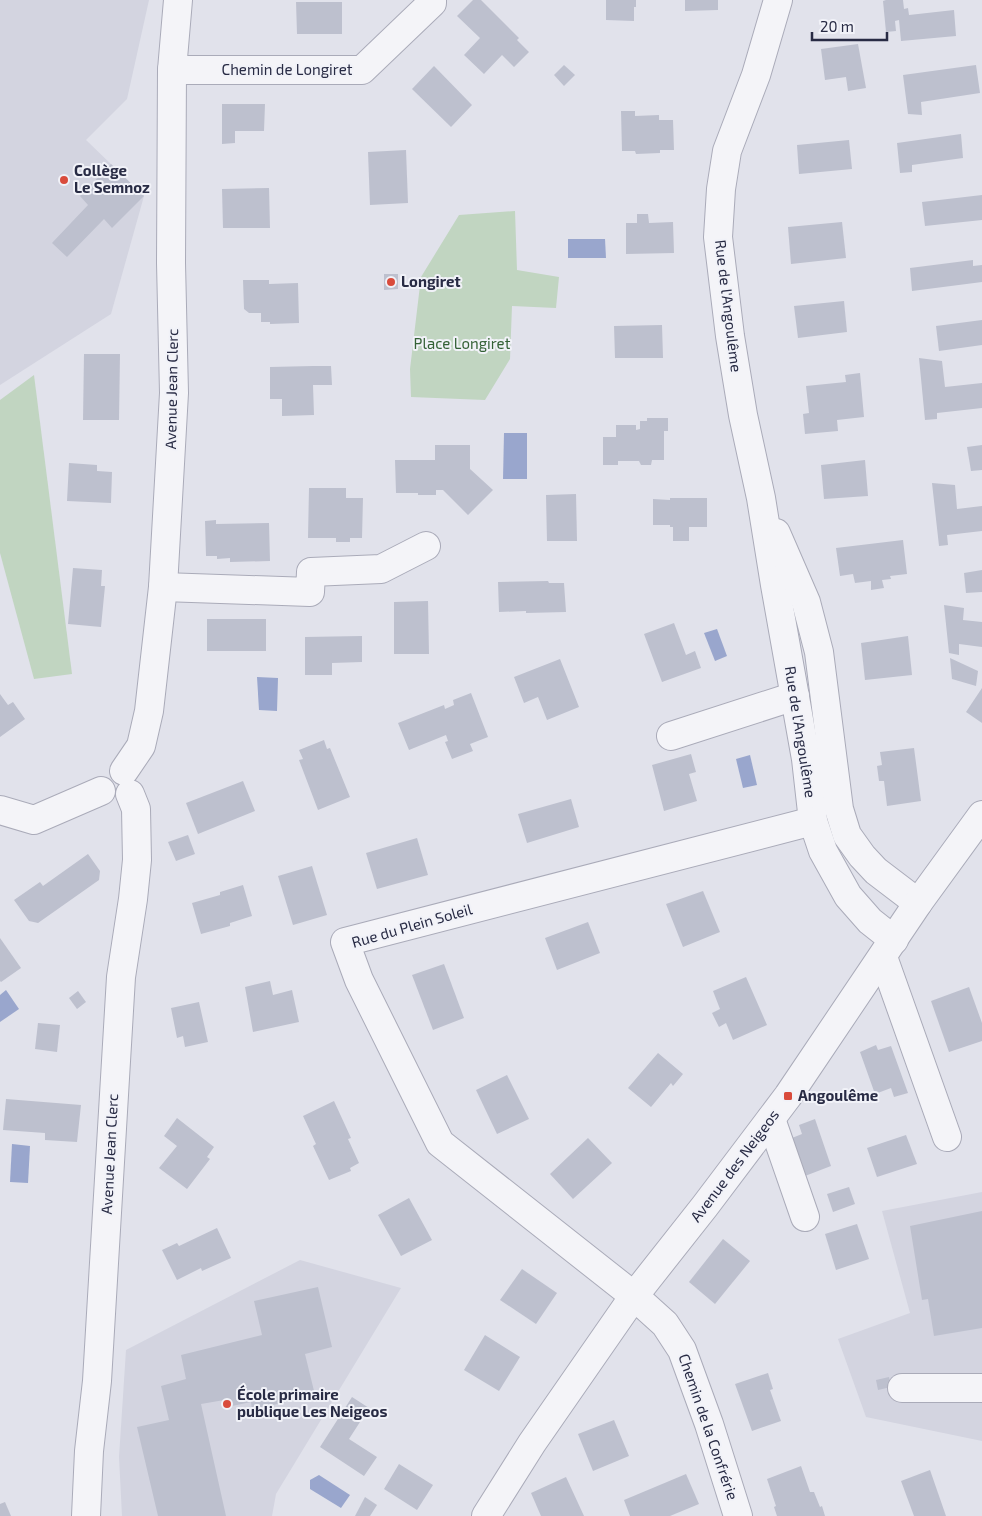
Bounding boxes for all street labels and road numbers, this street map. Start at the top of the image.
street label: Chemin de Longiret [222,60,353,78]
street label: Rue de l'Angoulême [712,239,746,373]
street label: Avenue Jean Clerc [161,328,181,450]
street label: Rue de l'Angoulême [782,665,820,799]
street label: Rue du Plein Soleil [349,899,475,951]
street label: Avenue Jean Clerc [97,1093,121,1215]
street label: Avenue des Neigeos [686,1106,782,1225]
street label: Chemin de la Confrérie [675,1351,742,1502]

